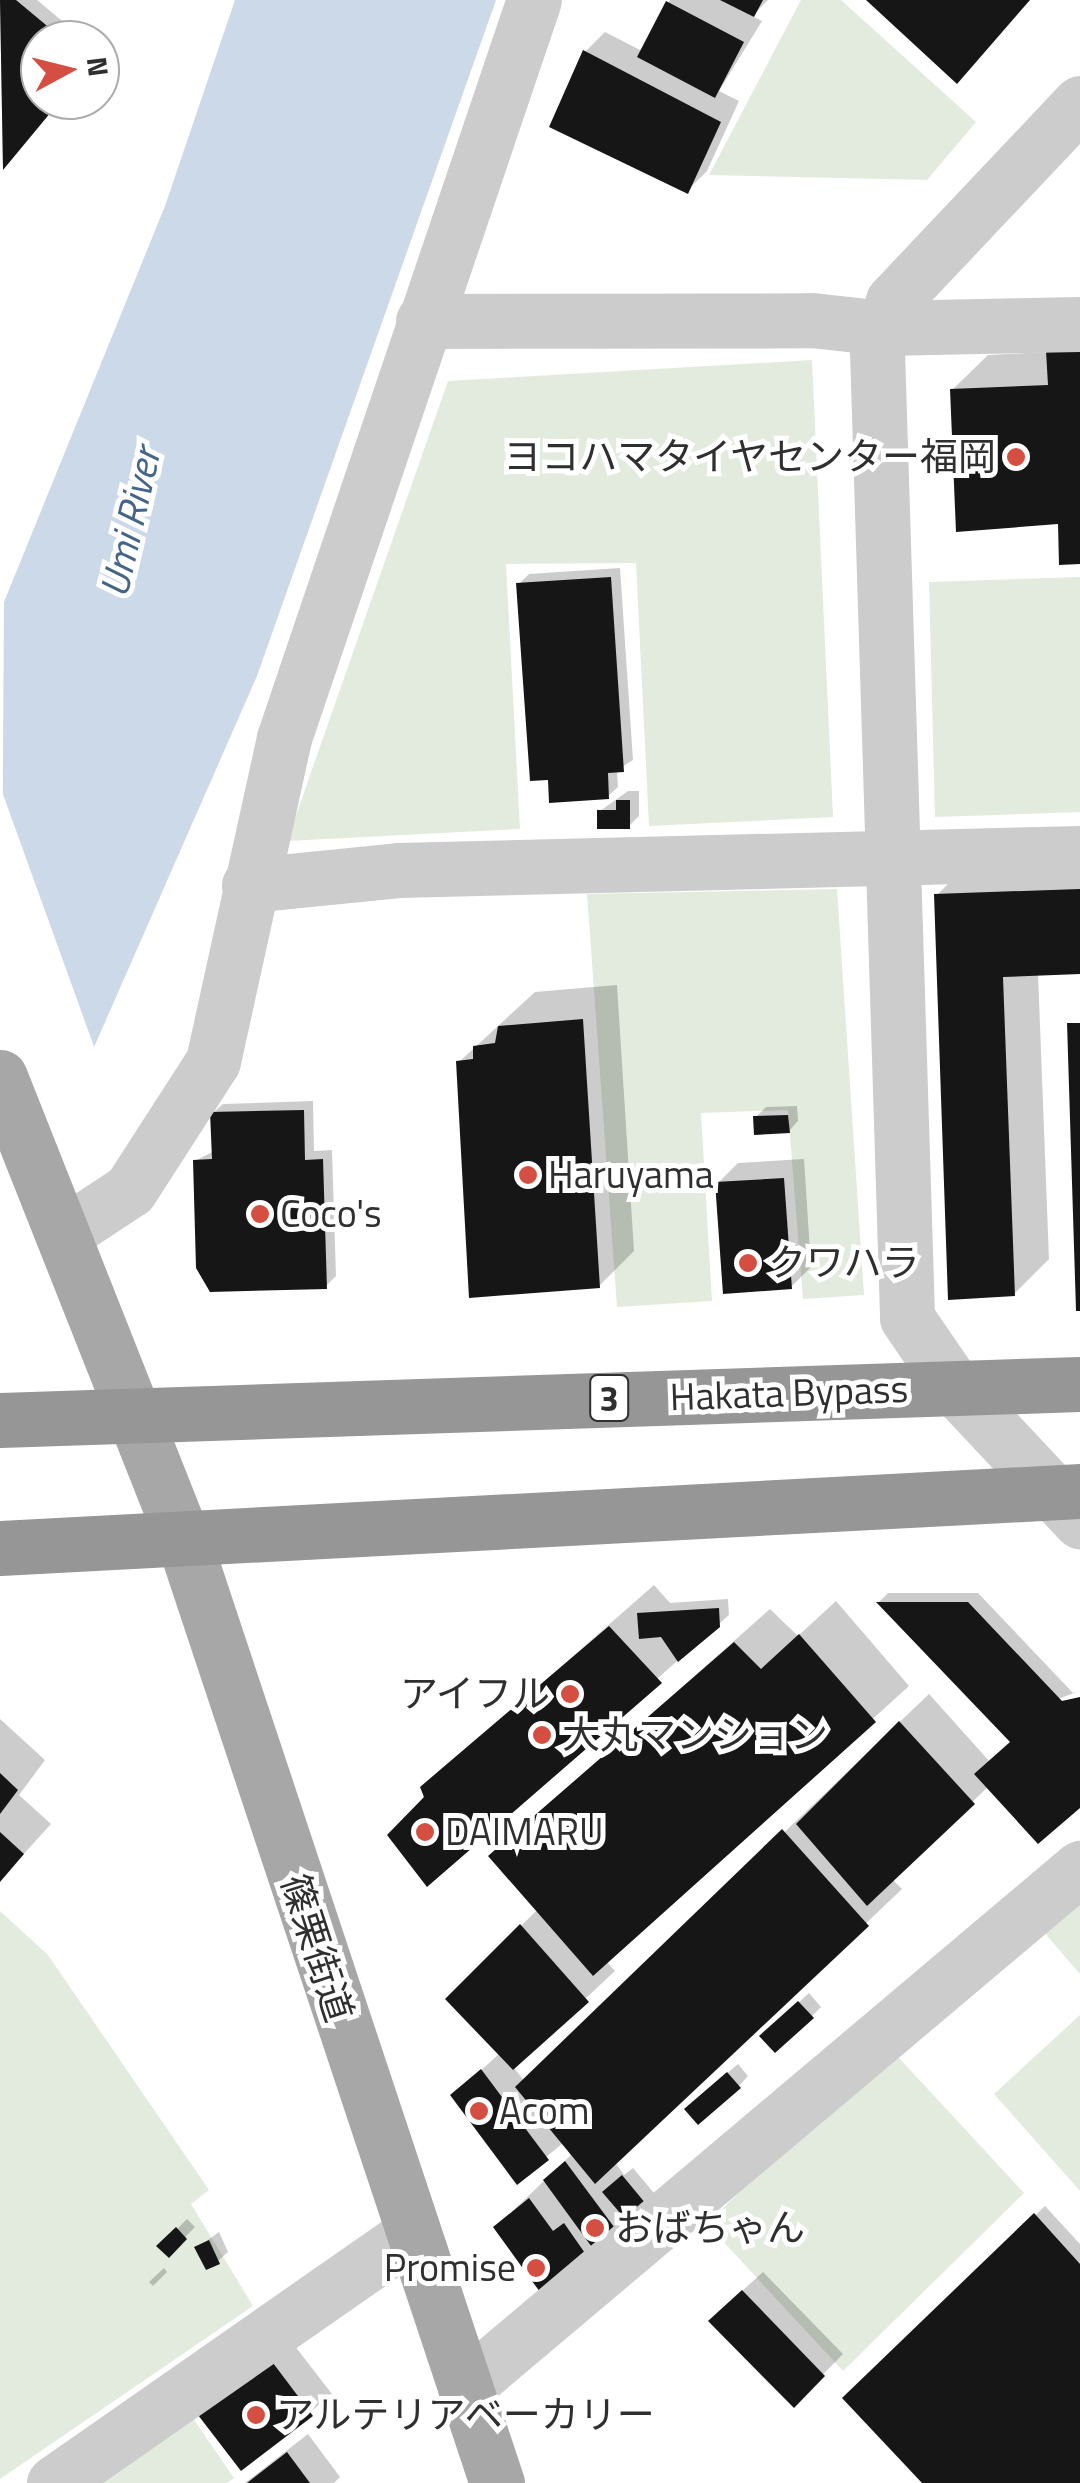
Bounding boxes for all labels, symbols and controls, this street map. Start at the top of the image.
north arrow [20,20,120,120]
text: N [76,54,121,79]
place label: ヨコハマタイヤセンター福岡 [502,434,996,480]
water label: Umi River [90,443,170,601]
marker: ヨコハマタイヤセンター福岡 [1005,446,1027,468]
place label: Haruyama [548,1152,714,1198]
marker: Haruyama [517,1164,539,1186]
place label: Coco's [280,1191,382,1237]
marker: Coco's [249,1203,271,1225]
place label: クワハラ [768,1240,920,1286]
marker: クワハラ [737,1252,759,1274]
street label: Hakata Bypass [669,1366,909,1420]
road number: 3 [589,1368,629,1428]
place label: アイフル [398,1671,550,1717]
marker: アイフル [559,1683,581,1705]
place label: 大丸マンション [562,1712,828,1758]
marker: 大丸マンション [531,1724,553,1746]
place label: DAIMARU [445,1809,603,1855]
marker: DAIMARU [414,1821,436,1843]
street label: 篠栗街道 [272,1869,362,2027]
place label: Acom [499,2088,590,2134]
marker: Acom [468,2100,490,2122]
place label: おばちゃん [615,2205,805,2251]
marker: おばちゃん [584,2217,606,2239]
place label: Promise [384,2245,516,2291]
marker: Promise [525,2257,547,2279]
place label: アルテリアベーカリー [276,2392,656,2438]
marker: アルテリアベーカリー [245,2404,267,2426]

